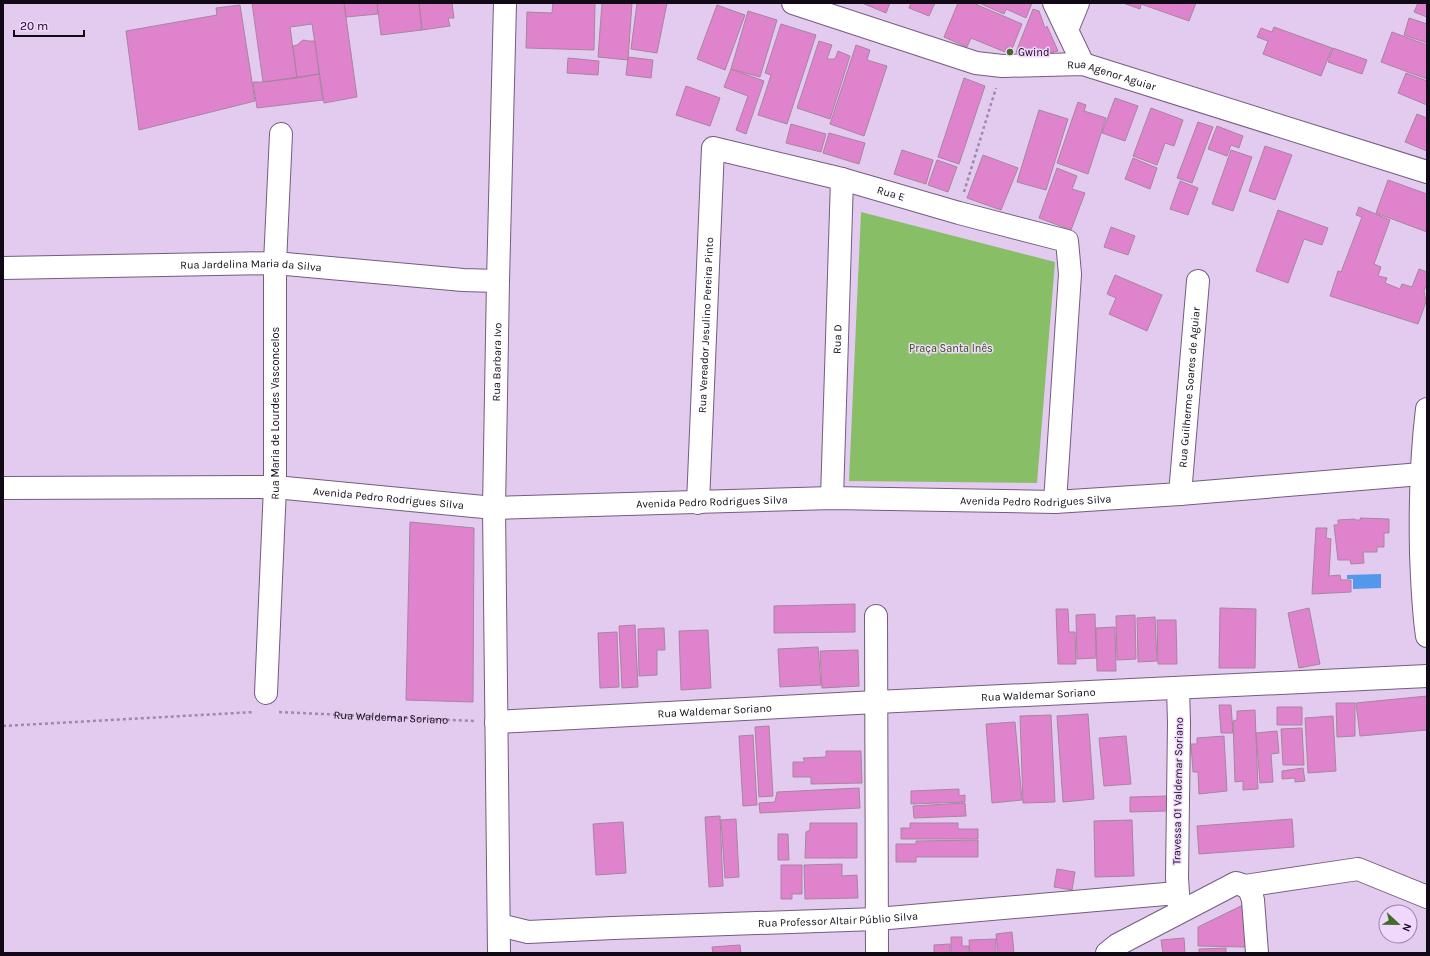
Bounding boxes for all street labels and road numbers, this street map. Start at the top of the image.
street label: Rua Agenor Aguiar [1067,57,1158,93]
street label: Rua E [876,183,906,203]
street label: Rua Vereador Jesulino Pereira Pinto [695,237,716,413]
street label: Rua Jardelina Maria da Silva [180,256,322,274]
street label: Rua Guilherme Soares de Aguiar [1176,306,1202,468]
street label: Rua Barbara Ivo [489,322,504,402]
street label: Rua D [830,324,844,354]
street label: Rua Maria de Lourdes Vasconcelos [268,327,282,500]
street label: Avenida Pedro Rodrigues Silva [312,484,464,512]
street label: Avenida Pedro Rodrigues Silva [960,492,1112,509]
street label: Avenida Pedro Rodrigues Silva [636,493,788,510]
street label: Rua Waldemar Soriano [981,685,1096,704]
street label: Rua Waldemar Soriano [657,701,772,720]
street label: Rua Waldemar Soriano [333,708,448,726]
street label: Travessa 01 Valdemar Soriano [1170,717,1186,865]
street label: Rua Professor Altair Públio Silva [758,909,918,930]

